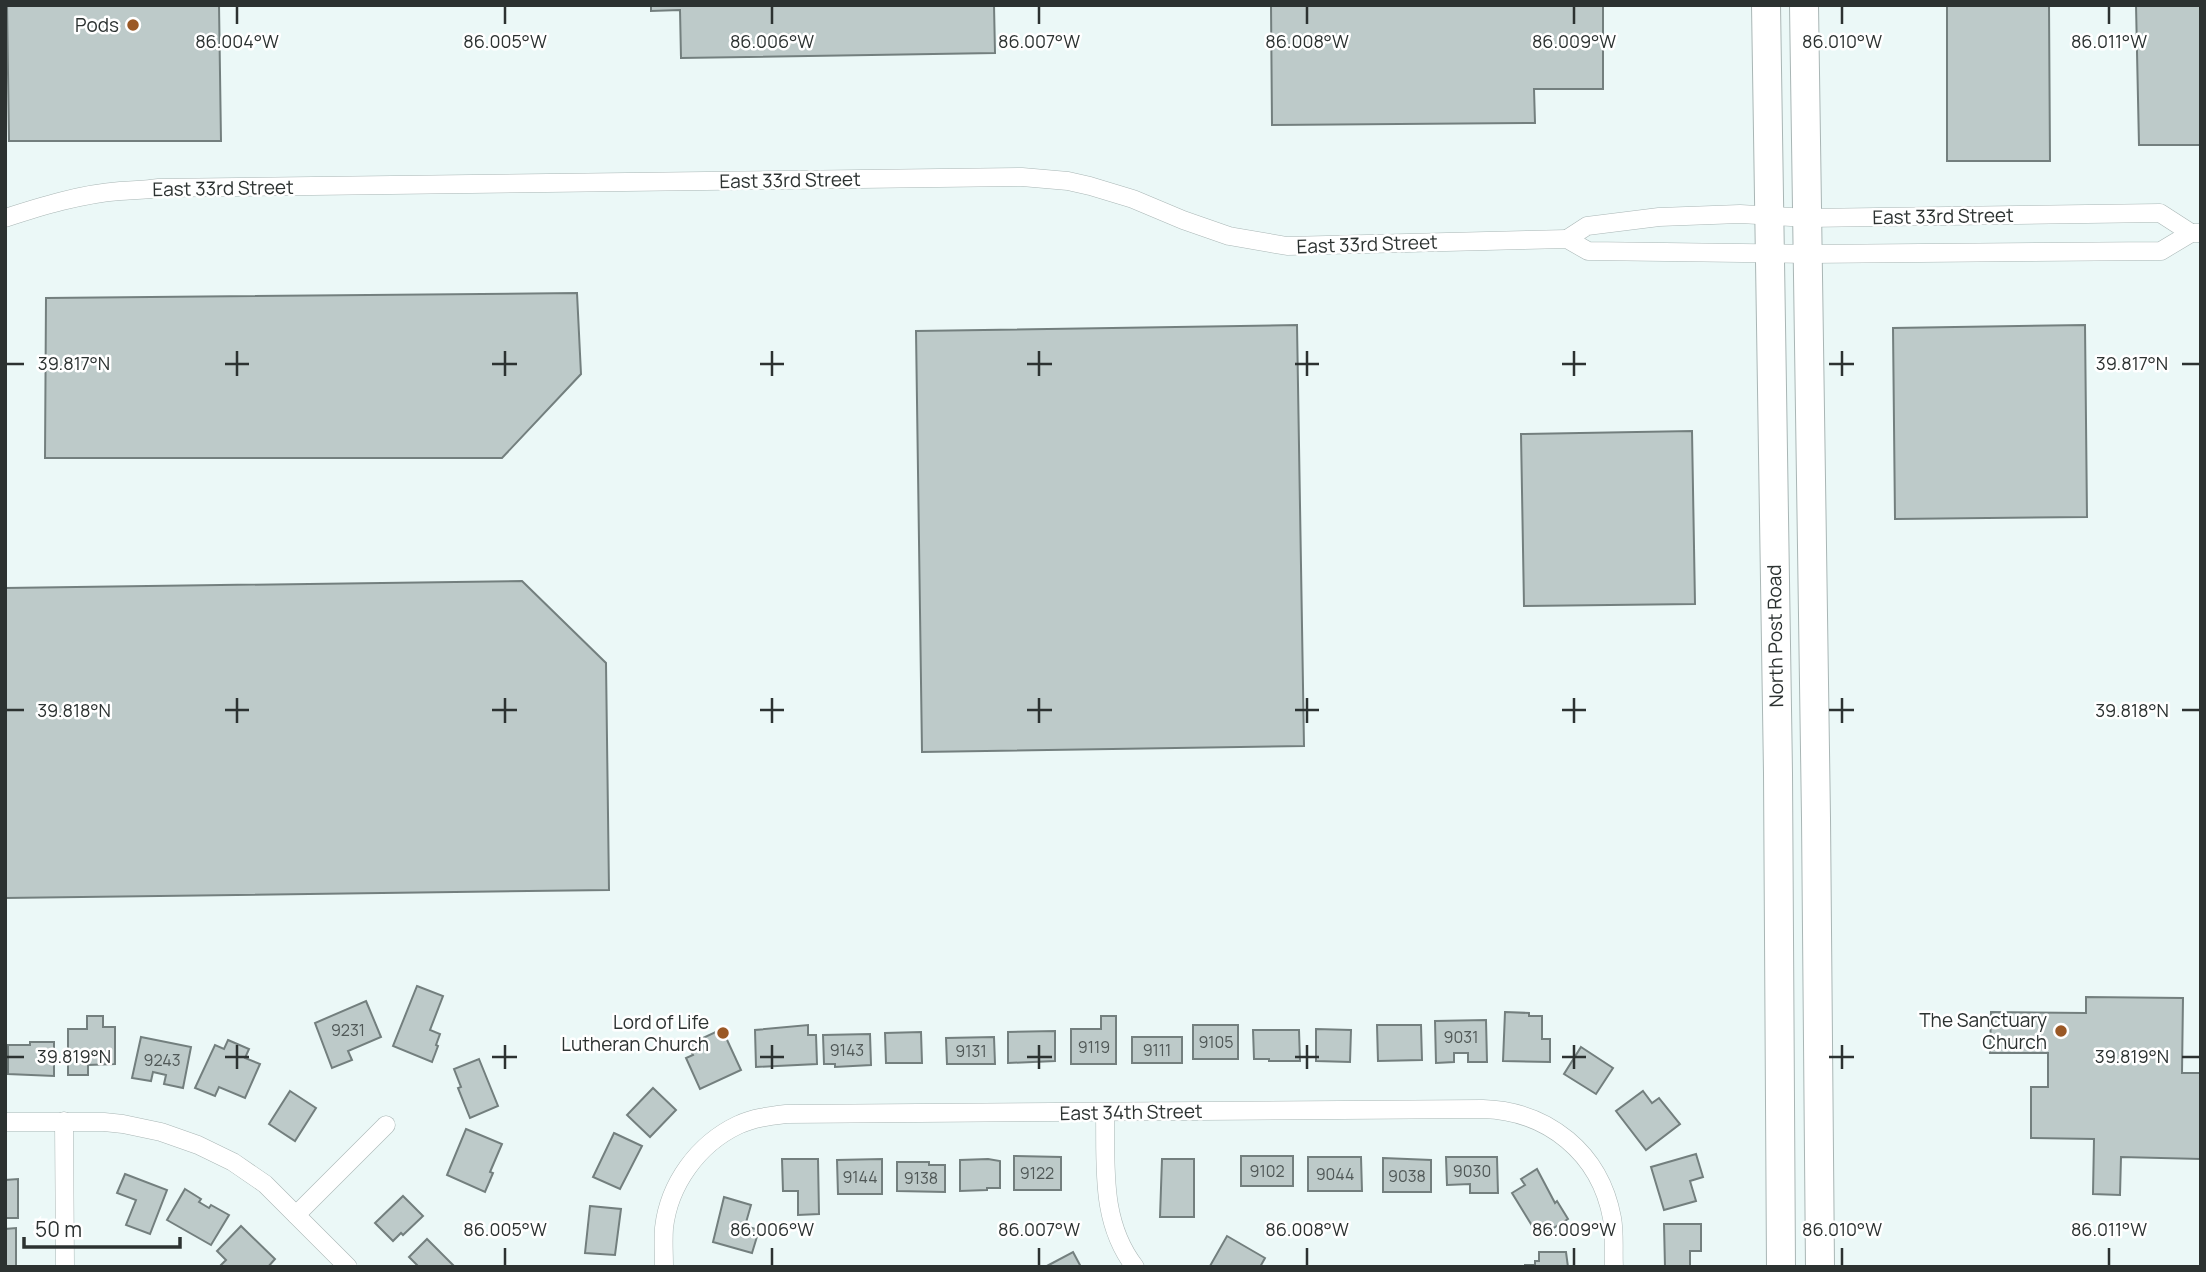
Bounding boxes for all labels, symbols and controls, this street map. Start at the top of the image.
place label: Pods [75,12,119,38]
marker: Pods [125,17,141,33]
text: 86.004°W [195,29,279,53]
text: 86.005°W [463,29,547,53]
text: 86.006°W [730,29,814,53]
text: 86.007°W [998,29,1080,53]
text: 86.008°W [1265,29,1349,53]
text: 86.009°W [1532,29,1616,53]
text: 86.010°W [1802,29,1882,53]
text: 86.011°W [2071,29,2147,53]
street label: East 33rd Street [719,166,861,194]
street label: East 33rd Street [152,174,294,202]
street label: East 33rd Street [1872,202,2014,230]
street label: East 33rd Street [1296,229,1438,259]
text: 39.817°N [38,351,110,375]
text: 39.817°N [2096,351,2168,375]
street label: North Post Road [1761,564,1789,708]
text: 39.818°N [37,698,111,722]
text: 39.818°N [2095,698,2169,722]
place label: The Sanctuary Church [1919,1007,2047,1055]
place label: Lord of Life Lutheran Church [561,1009,709,1057]
house number: 9231 [331,1019,365,1041]
marker: The Sanctuary Church [2053,1023,2069,1039]
marker: Lord of Life Lutheran Church [715,1025,731,1041]
house number: 9031 [1444,1026,1478,1048]
house number: 9105 [1198,1031,1234,1053]
house number: 9119 [1078,1036,1110,1058]
house number: 9143 [830,1039,864,1061]
house number: 9111 [1143,1039,1171,1061]
house number: 9131 [955,1040,987,1062]
text: 39.819°N [37,1044,111,1068]
text: 39.819°N [2095,1044,2169,1068]
house number: 9243 [143,1049,181,1071]
street label: East 34th Street [1059,1098,1203,1126]
house number: 9102 [1249,1160,1285,1182]
house number: 9030 [1453,1160,1491,1182]
house number: 9122 [1020,1162,1054,1184]
house number: 9044 [1316,1163,1354,1185]
house number: 9038 [1388,1165,1426,1187]
house number: 9144 [842,1166,878,1188]
house number: 9138 [904,1167,938,1189]
scale bar [24,1206,180,1250]
text: 50 m [35,1215,82,1243]
text: 86.005°W [463,1217,547,1241]
text: 86.006°W [730,1217,814,1241]
text: 86.007°W [998,1217,1080,1241]
text: 86.008°W [1265,1217,1349,1241]
text: 86.009°W [1532,1217,1616,1241]
text: 86.010°W [1802,1217,1882,1241]
text: 86.011°W [2071,1217,2147,1241]

